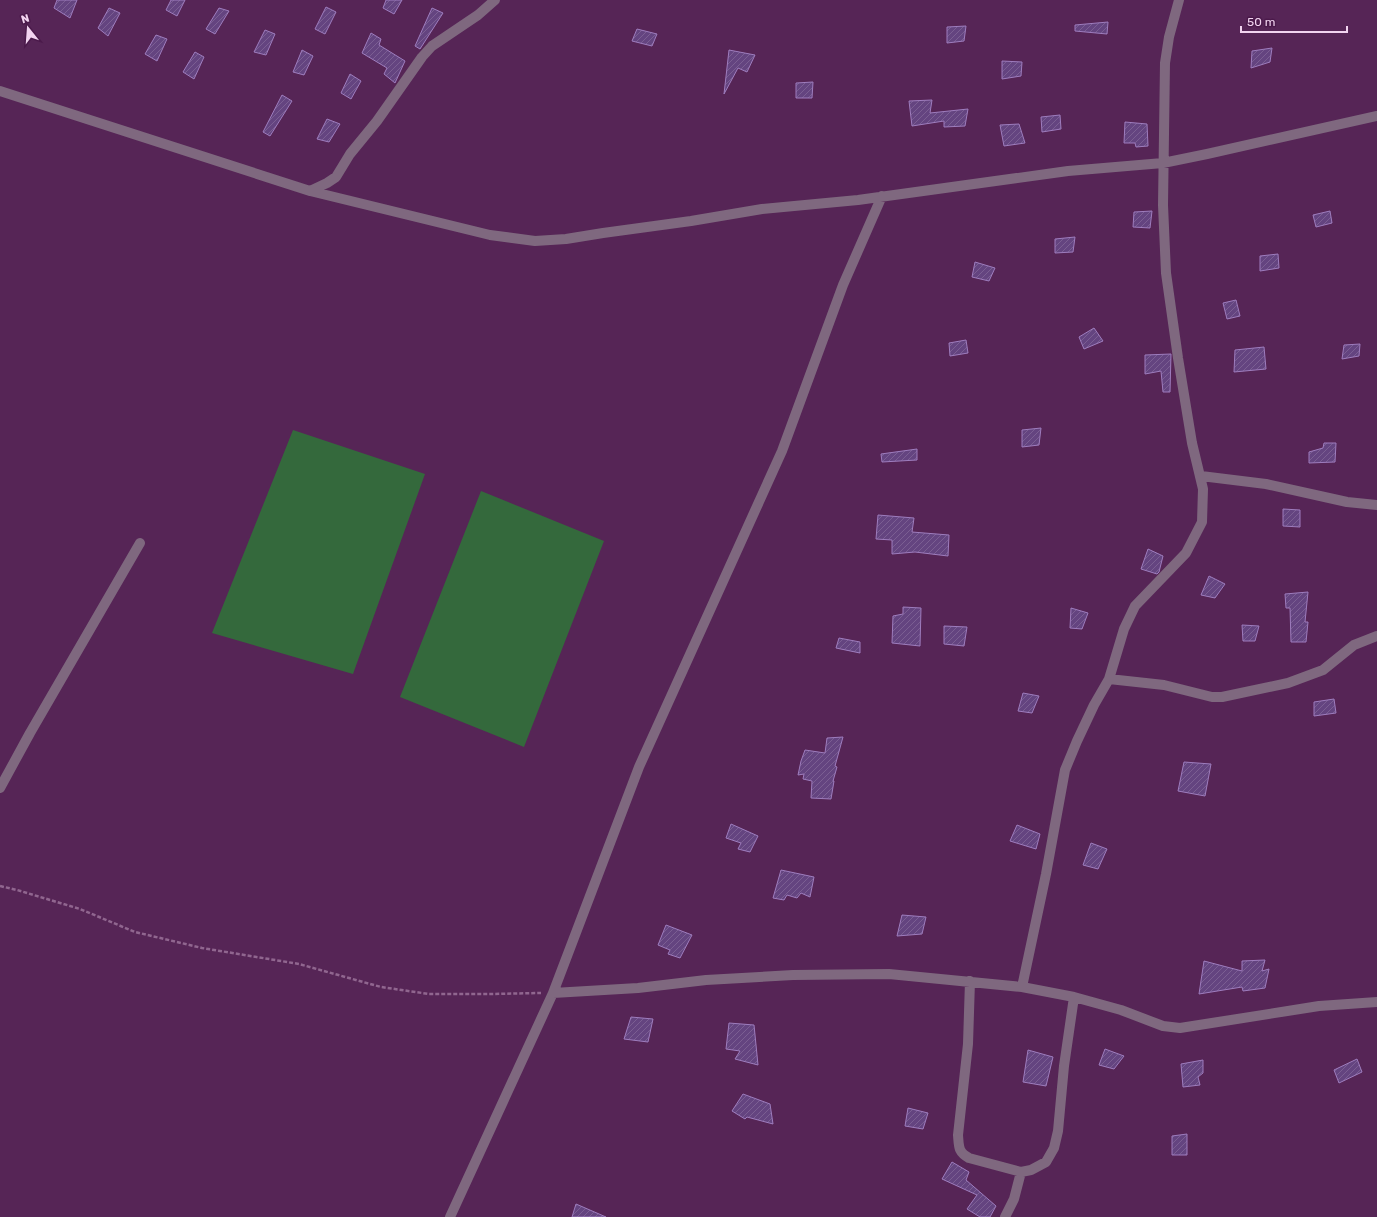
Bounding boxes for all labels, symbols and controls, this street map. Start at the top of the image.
north arrow [8,8,48,48]
scale bar [1241,8,1347,34]
text: N [20,12,31,26]
text: 50 m [1247,15,1275,29]

